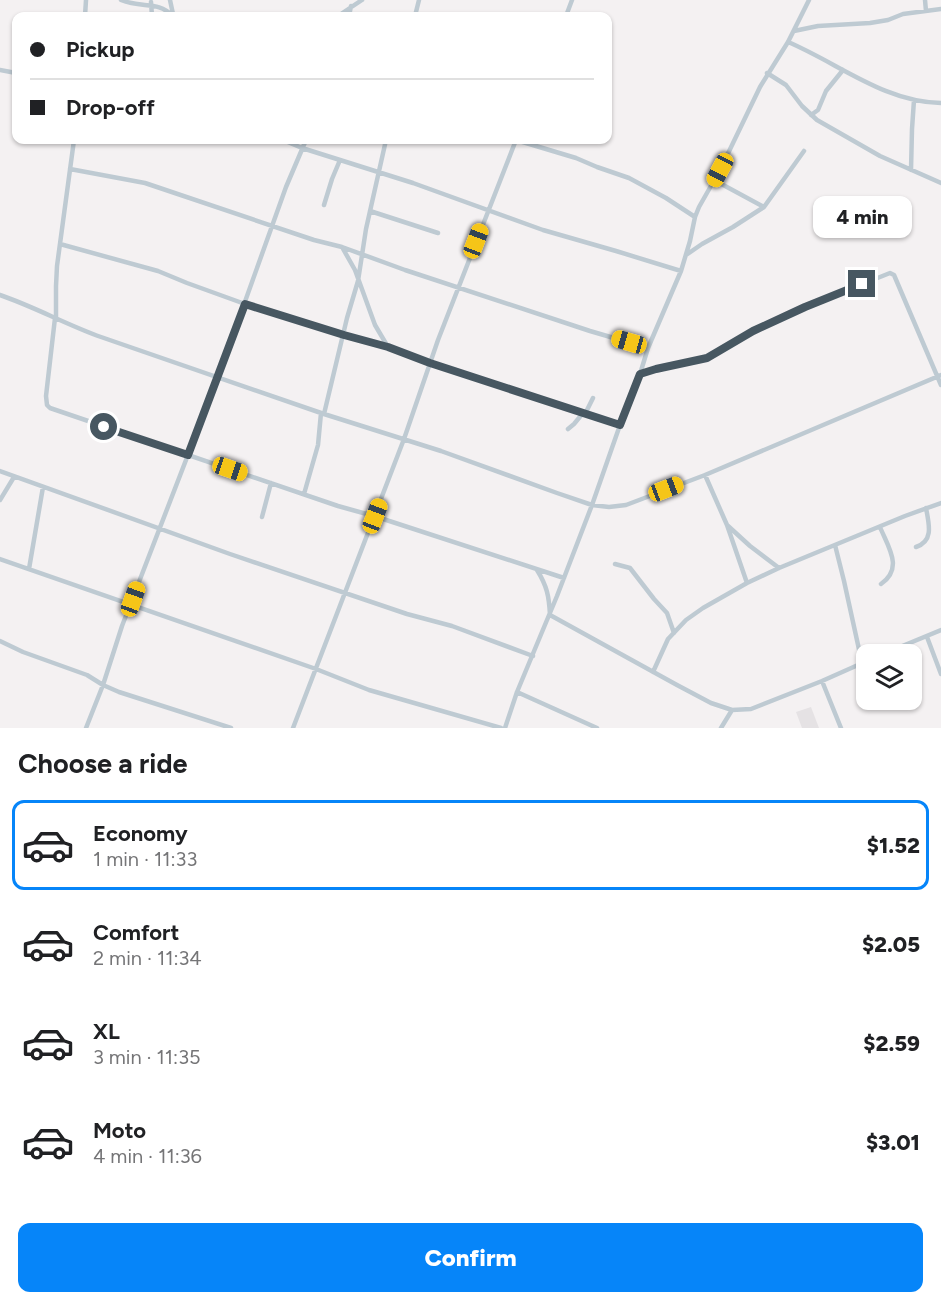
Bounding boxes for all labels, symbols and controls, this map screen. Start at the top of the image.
text: Pickup [66,36,135,63]
text: Drop-off [66,94,155,121]
car [704,150,736,190]
callout: 4 min [812,197,912,239]
text: 4 min [836,205,889,229]
car [461,221,491,261]
route end [848,270,875,297]
car [609,328,649,356]
route start [90,413,117,440]
car [210,455,250,483]
car [646,474,686,504]
car [360,496,390,536]
car [118,579,148,619]
map controls [856,644,922,710]
button: layers [856,644,922,710]
text: Choose a ride [18,747,187,780]
icon: car [21,818,75,872]
text: Economy [93,820,188,847]
text: $1.52 [867,832,920,859]
text: 1 min · 11:33 [93,847,197,871]
icon: car [21,917,75,971]
text: Comfort [93,919,179,946]
text: $2.05 [862,931,920,958]
text: 2 min · 11:34 [93,946,202,970]
icon: car [21,1016,75,1070]
text: XL [93,1018,120,1045]
text: $2.59 [863,1030,920,1057]
text: 3 min · 11:35 [93,1045,201,1069]
icon: car [21,1115,75,1169]
text: Moto [93,1117,146,1144]
text: $3.01 [866,1129,920,1156]
text: 4 min · 11:36 [93,1144,202,1168]
button: Confirm [18,1223,923,1292]

